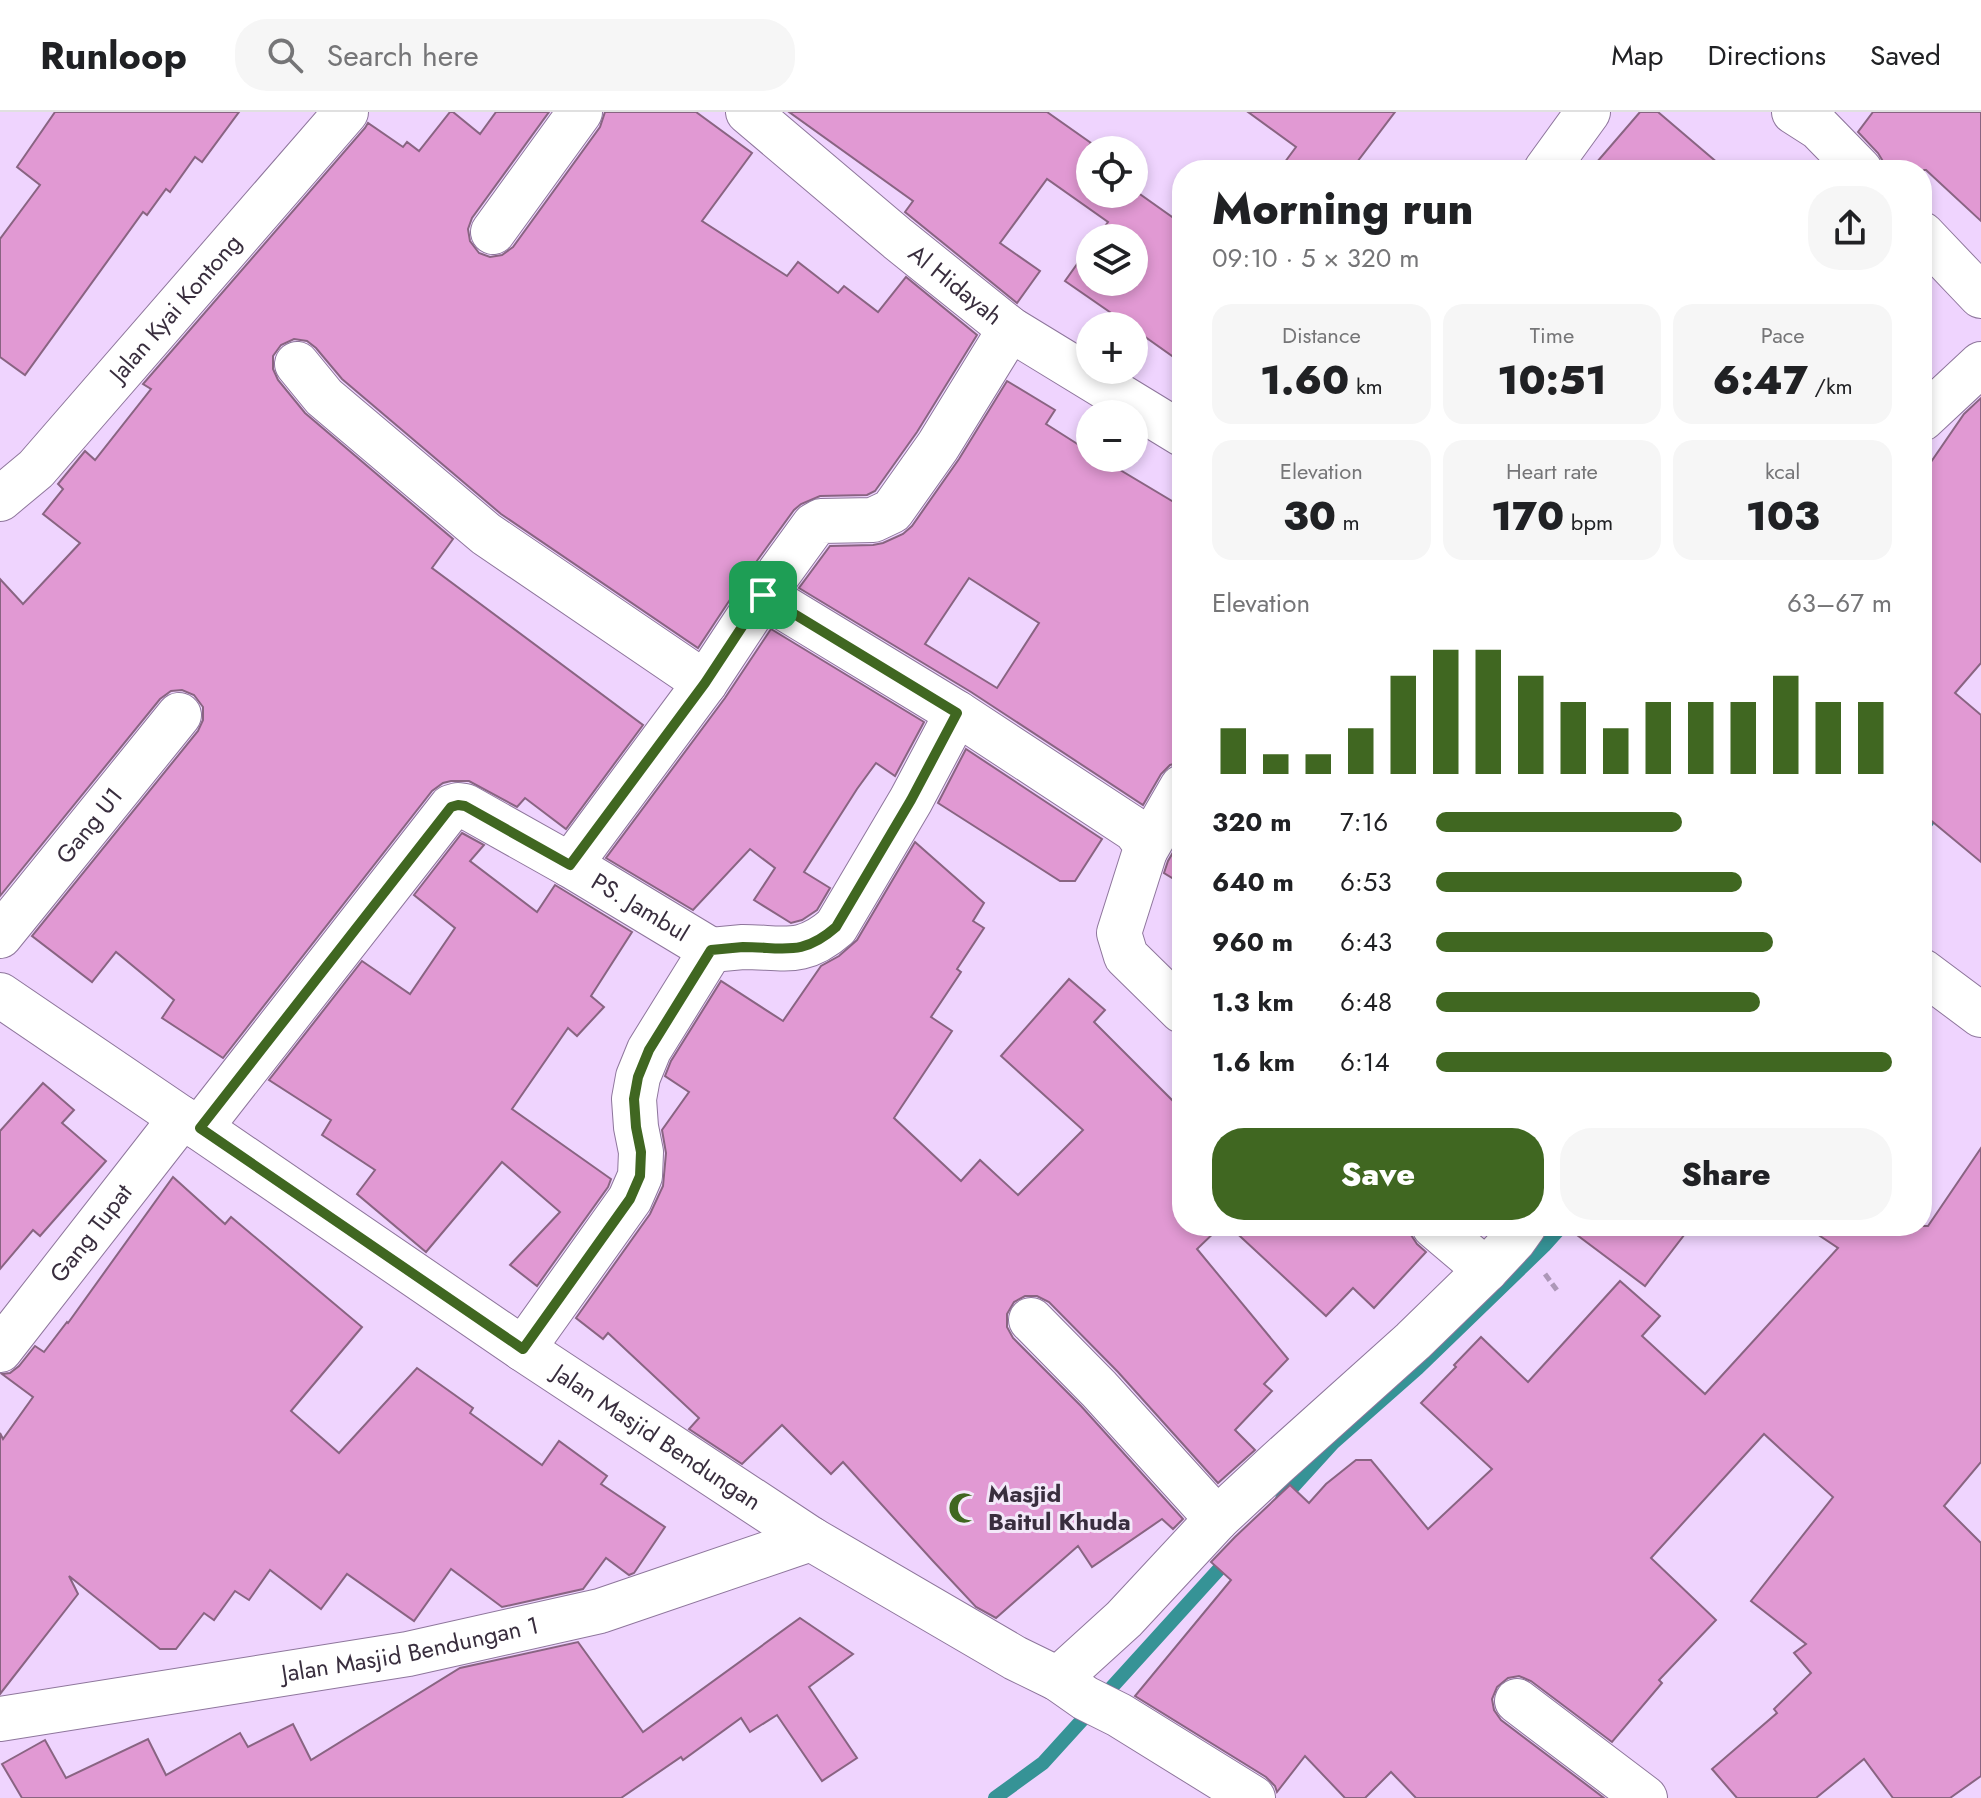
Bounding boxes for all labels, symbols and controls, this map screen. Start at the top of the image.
search box [235,19,795,91]
text: Runloop [40,28,187,83]
icon: search [263,33,307,77]
text: Search here [327,34,479,77]
text: Map [1611,35,1663,76]
text: Directions [1707,35,1826,76]
text: Saved [1870,35,1941,76]
map controls [1076,136,1148,472]
button: locate [1076,136,1148,208]
text: Morning run [1212,177,1474,241]
button: share [1808,186,1892,270]
button: layers [1076,224,1148,296]
street label: Jalan Kyai Kontong [99,226,250,392]
street label: Al Hidayah [901,236,1010,333]
text: 09:10 · 5 × 320 m [1212,239,1420,277]
button: + [1076,312,1148,384]
text: Distance [1282,319,1361,351]
text: Time [1530,319,1574,351]
text: Pace [1761,319,1805,351]
text: 1.60 [1260,351,1349,409]
text: 10:51 [1497,351,1607,409]
text: 6:47 [1713,351,1808,409]
text: km [1349,370,1383,402]
text: /km [1808,370,1853,402]
button: − [1076,400,1148,472]
text: Elevation [1280,455,1363,487]
text: Heart rate [1506,455,1598,487]
text: kcal [1765,455,1800,487]
text: 30 [1283,487,1336,545]
text: 170 [1491,487,1564,545]
text: 103 [1746,487,1820,545]
text: m [1336,506,1360,538]
text: bpm [1564,506,1613,538]
pin [729,561,797,629]
icon: arrive [741,573,785,617]
text: Elevation [1212,584,1310,622]
text: 63–67 m [1787,584,1892,622]
street label: Gang U1 [47,780,131,871]
text: 320 m [1212,803,1292,841]
text: 7:16 [1340,803,1388,841]
text: 640 m [1212,863,1294,901]
text: 6:53 [1340,863,1392,901]
street label: PS. Jambul [585,864,696,950]
text: 960 m [1212,923,1293,961]
text: 6:43 [1340,923,1392,961]
text: 1.3 km [1212,983,1294,1021]
text: 6:48 [1340,983,1392,1021]
text: 1.6 km [1212,1043,1295,1081]
text: 6:14 [1340,1043,1390,1081]
button: Save [1212,1128,1544,1220]
button: Share [1560,1128,1892,1220]
street label: Gang Tupat [41,1176,140,1290]
street label: Jalan Masjid Bendungan [543,1354,768,1518]
place label: Masjid Baitul Khuda [988,1476,1131,1539]
mosque icon: Masjid Baitul Khuda [947,1491,981,1525]
street label: Jalan Masjid Bendungan 1 [276,1607,542,1691]

